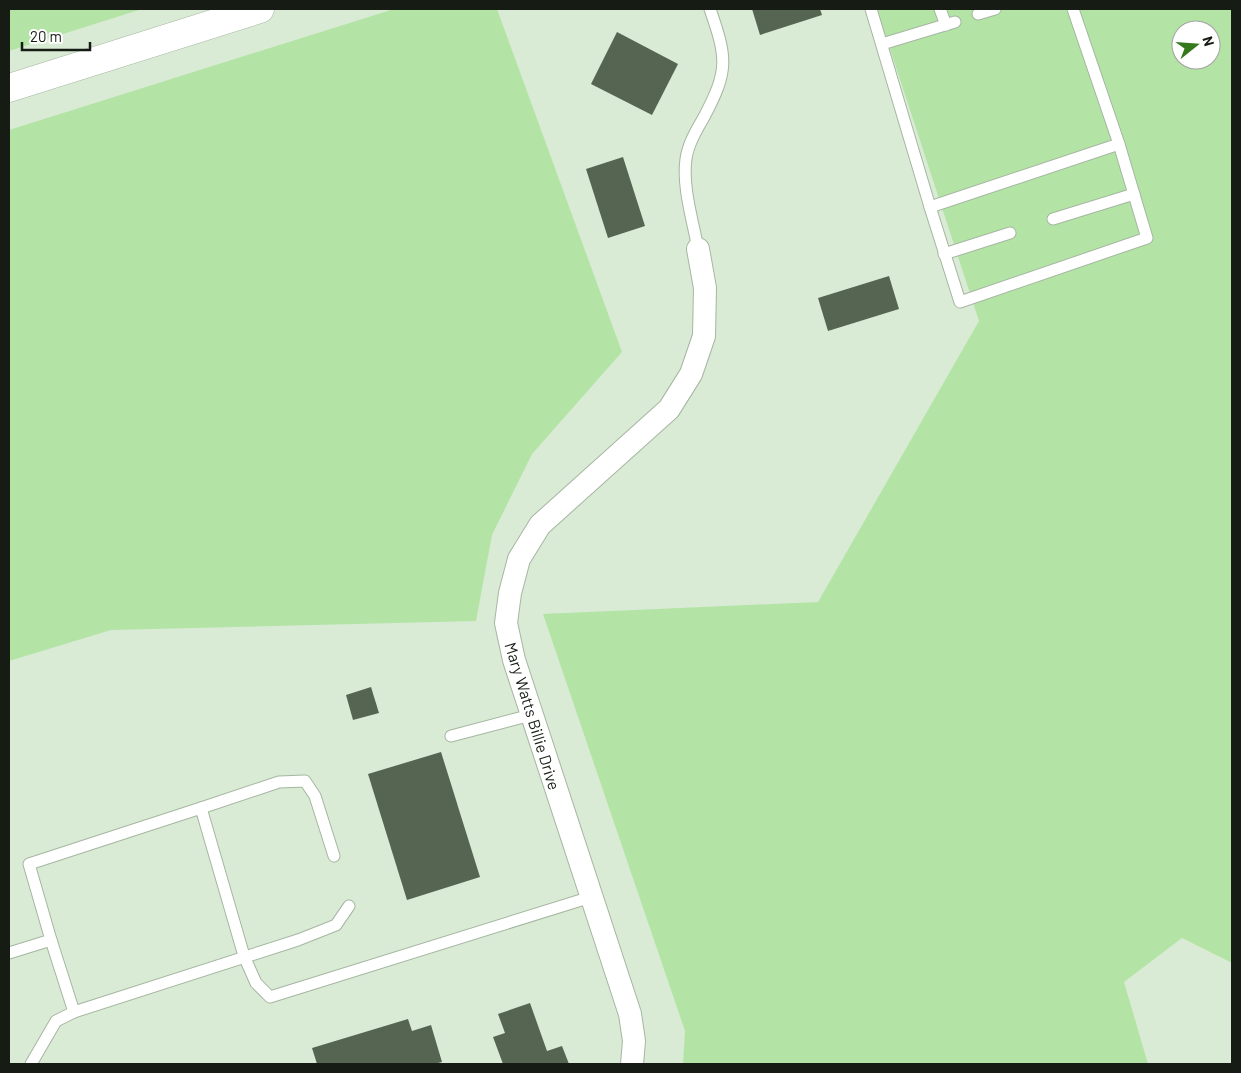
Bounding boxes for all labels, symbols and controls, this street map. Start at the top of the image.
scale bar [22,20,90,52]
north arrow [1171,20,1221,70]
text: 20 m [30,27,62,45]
text: N [1199,34,1218,48]
street label: Mary Watts Billie Drive [501,640,565,792]

